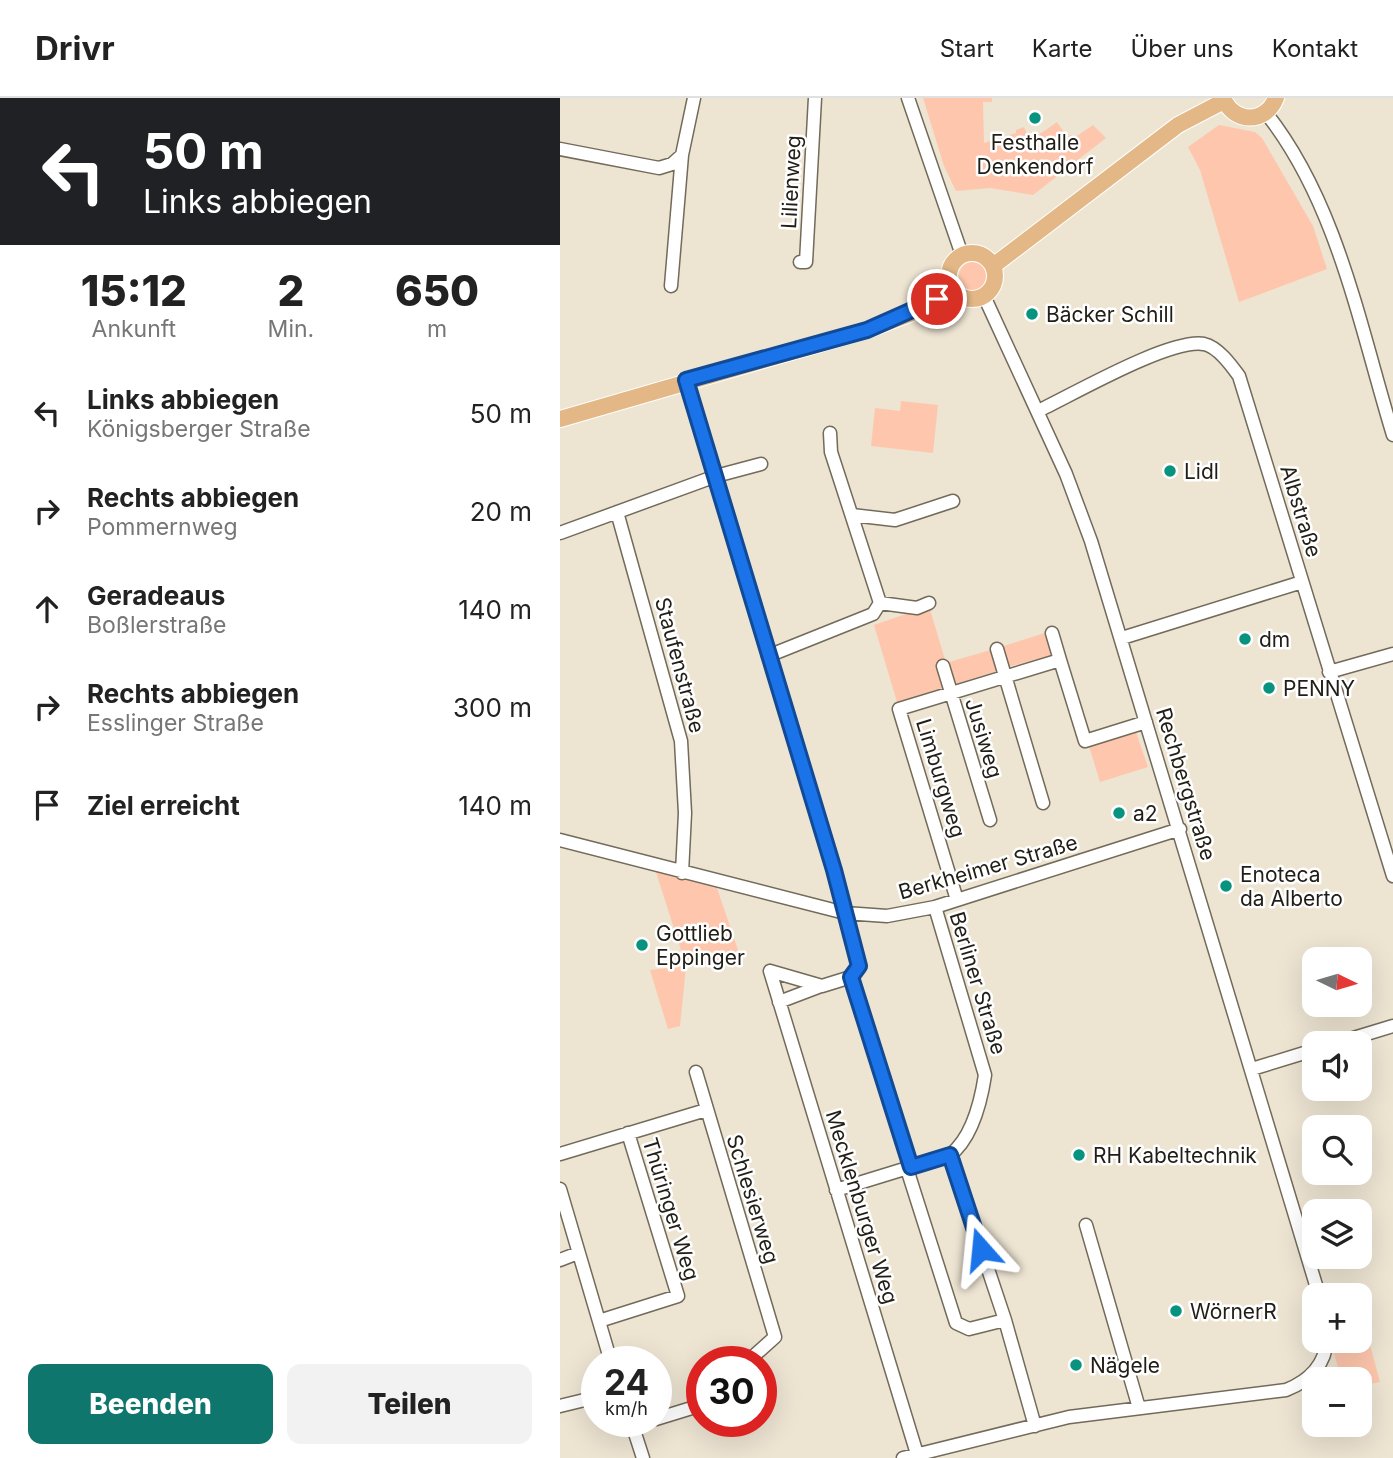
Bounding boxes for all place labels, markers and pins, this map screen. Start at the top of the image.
marker: Festhalle Denkendorf [1027,110,1043,126]
place label: Festhalle Denkendorf [977,130,1094,179]
pin [907,269,967,329]
place label: Bäcker Schill [1046,302,1174,327]
marker: Bäcker Schill [1024,306,1040,322]
place label: Lidl [1184,459,1219,484]
marker: Lidl [1162,463,1178,479]
place label: dm [1259,627,1290,652]
marker: dm [1237,631,1253,647]
place label: PENNY [1283,676,1355,701]
marker: PENNY [1261,680,1277,696]
place label: a2 [1133,801,1158,826]
marker: a2 [1111,805,1127,821]
place label: Enoteca da Alberto [1240,862,1343,911]
marker: Enoteca da Alberto [1218,878,1234,894]
place label: Gottlieb Eppinger [656,921,745,970]
marker: Gottlieb Eppinger [634,937,650,953]
place label: RH Kabeltechnik [1093,1143,1257,1168]
marker: RH Kabeltechnik [1071,1147,1087,1163]
place label: WörnerR [1190,1299,1277,1324]
marker: WörnerR [1168,1303,1184,1319]
place label: Nägele [1090,1353,1160,1378]
marker: Nägele [1068,1357,1084,1373]

